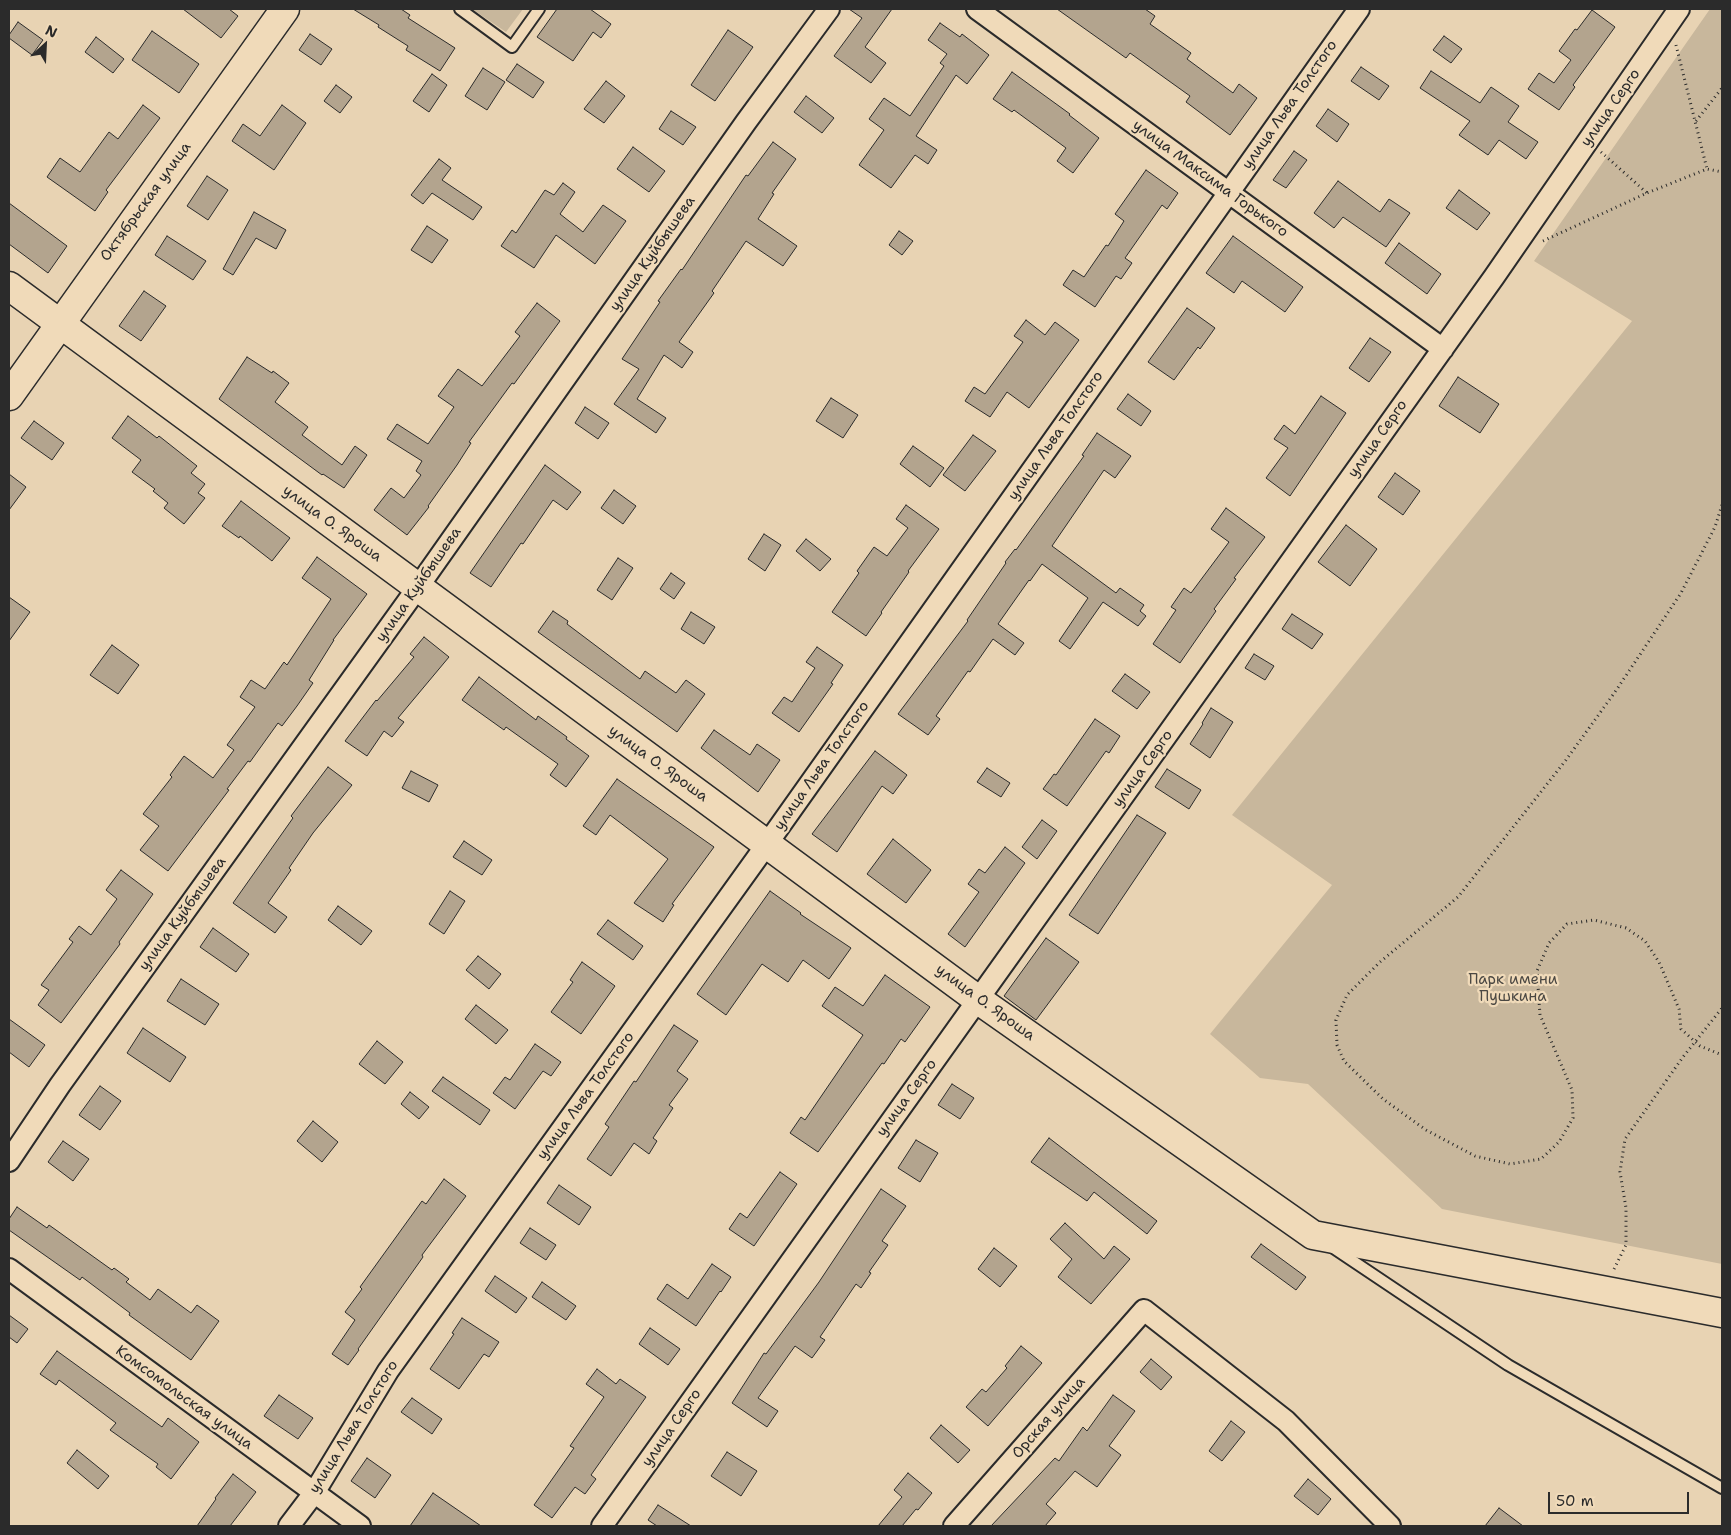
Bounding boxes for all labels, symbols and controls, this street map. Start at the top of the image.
north arrow [20,20,70,70]
text: N [43,21,60,42]
street label: улица Льва Толстого [1239,37,1341,173]
street label: улица Серго [1578,66,1644,150]
street label: улица Максима Горького [1129,116,1291,242]
street label: Октябрьская улица [97,139,195,265]
street label: улица Куйбышева [607,193,699,315]
street label: улица Льва Толстого [1005,368,1107,504]
street label: улица Серго [1345,397,1411,481]
street label: улица О. Яроша [279,482,385,566]
street label: улица Куйбышева [373,524,465,646]
street label: улица Льва Толстого [771,698,873,834]
street label: улица О. Яроша [605,722,711,806]
street label: улица Серго [1109,727,1177,811]
street label: улица Куйбышева [136,854,230,974]
street label: улица О. Яроша [932,961,1038,1045]
park label: Парк имени Пушкина [1468,971,1558,1006]
street label: улица Льва Толстого [534,1029,638,1163]
street label: улица Серго [873,1056,941,1140]
street label: Комсомольская улица [112,1342,256,1454]
street label: улица Льва Толстого [306,1357,402,1497]
street label: Орская улица [1009,1374,1089,1462]
street label: улица Серго [639,1386,705,1470]
scale bar [1551,1482,1692,1514]
text: 50 m [1556,1491,1594,1511]

